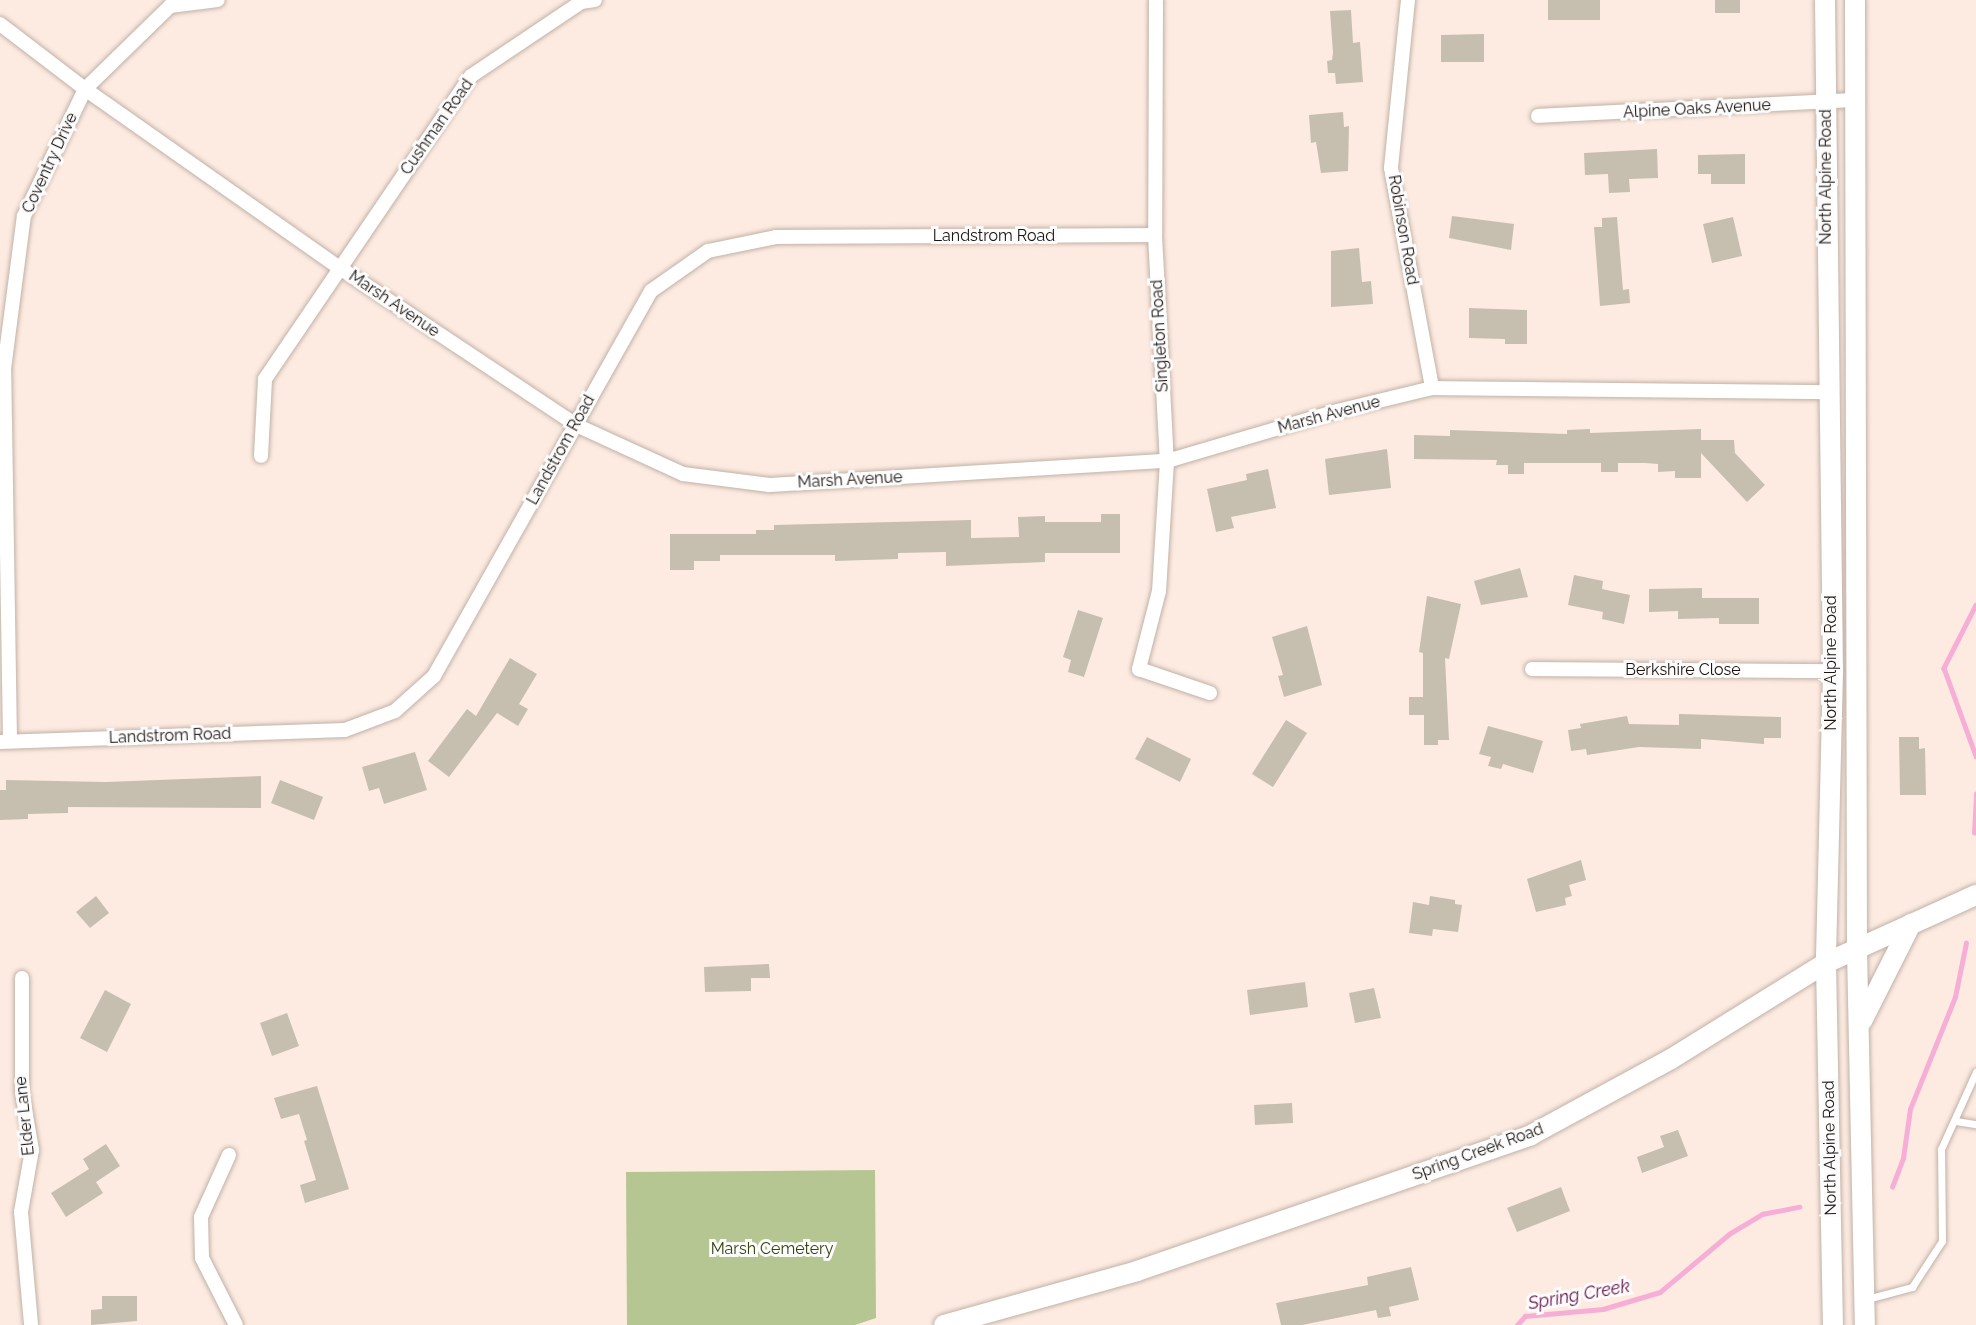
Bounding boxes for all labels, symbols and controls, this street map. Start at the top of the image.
street label: Cushman Road [397,75,477,179]
street label: Alpine Oaks Avenue [1622,96,1772,122]
street label: North Alpine Road [1816,109,1836,245]
street label: Coventry Drive [18,110,82,216]
street label: Robinson Road [1384,173,1422,287]
street label: Landstrom Road [933,226,1055,246]
street label: Marsh Avenue [345,267,443,341]
street label: Singleton Road [1147,279,1173,393]
street label: Landstrom Road [523,392,599,508]
street label: Marsh Avenue [1276,392,1382,438]
street label: Marsh Avenue [797,468,903,492]
street label: North Alpine Road [1821,595,1841,731]
street label: Berkshire Close [1625,660,1741,680]
street label: Landstrom Road [108,724,232,748]
street label: Elder Lane [11,1075,39,1157]
street label: North Alpine Road [1819,1080,1841,1216]
street label: Spring Creek Road [1410,1119,1546,1185]
park label: Marsh Cemetery [711,1239,833,1259]
water label: Spring Creek [1526,1275,1632,1315]

